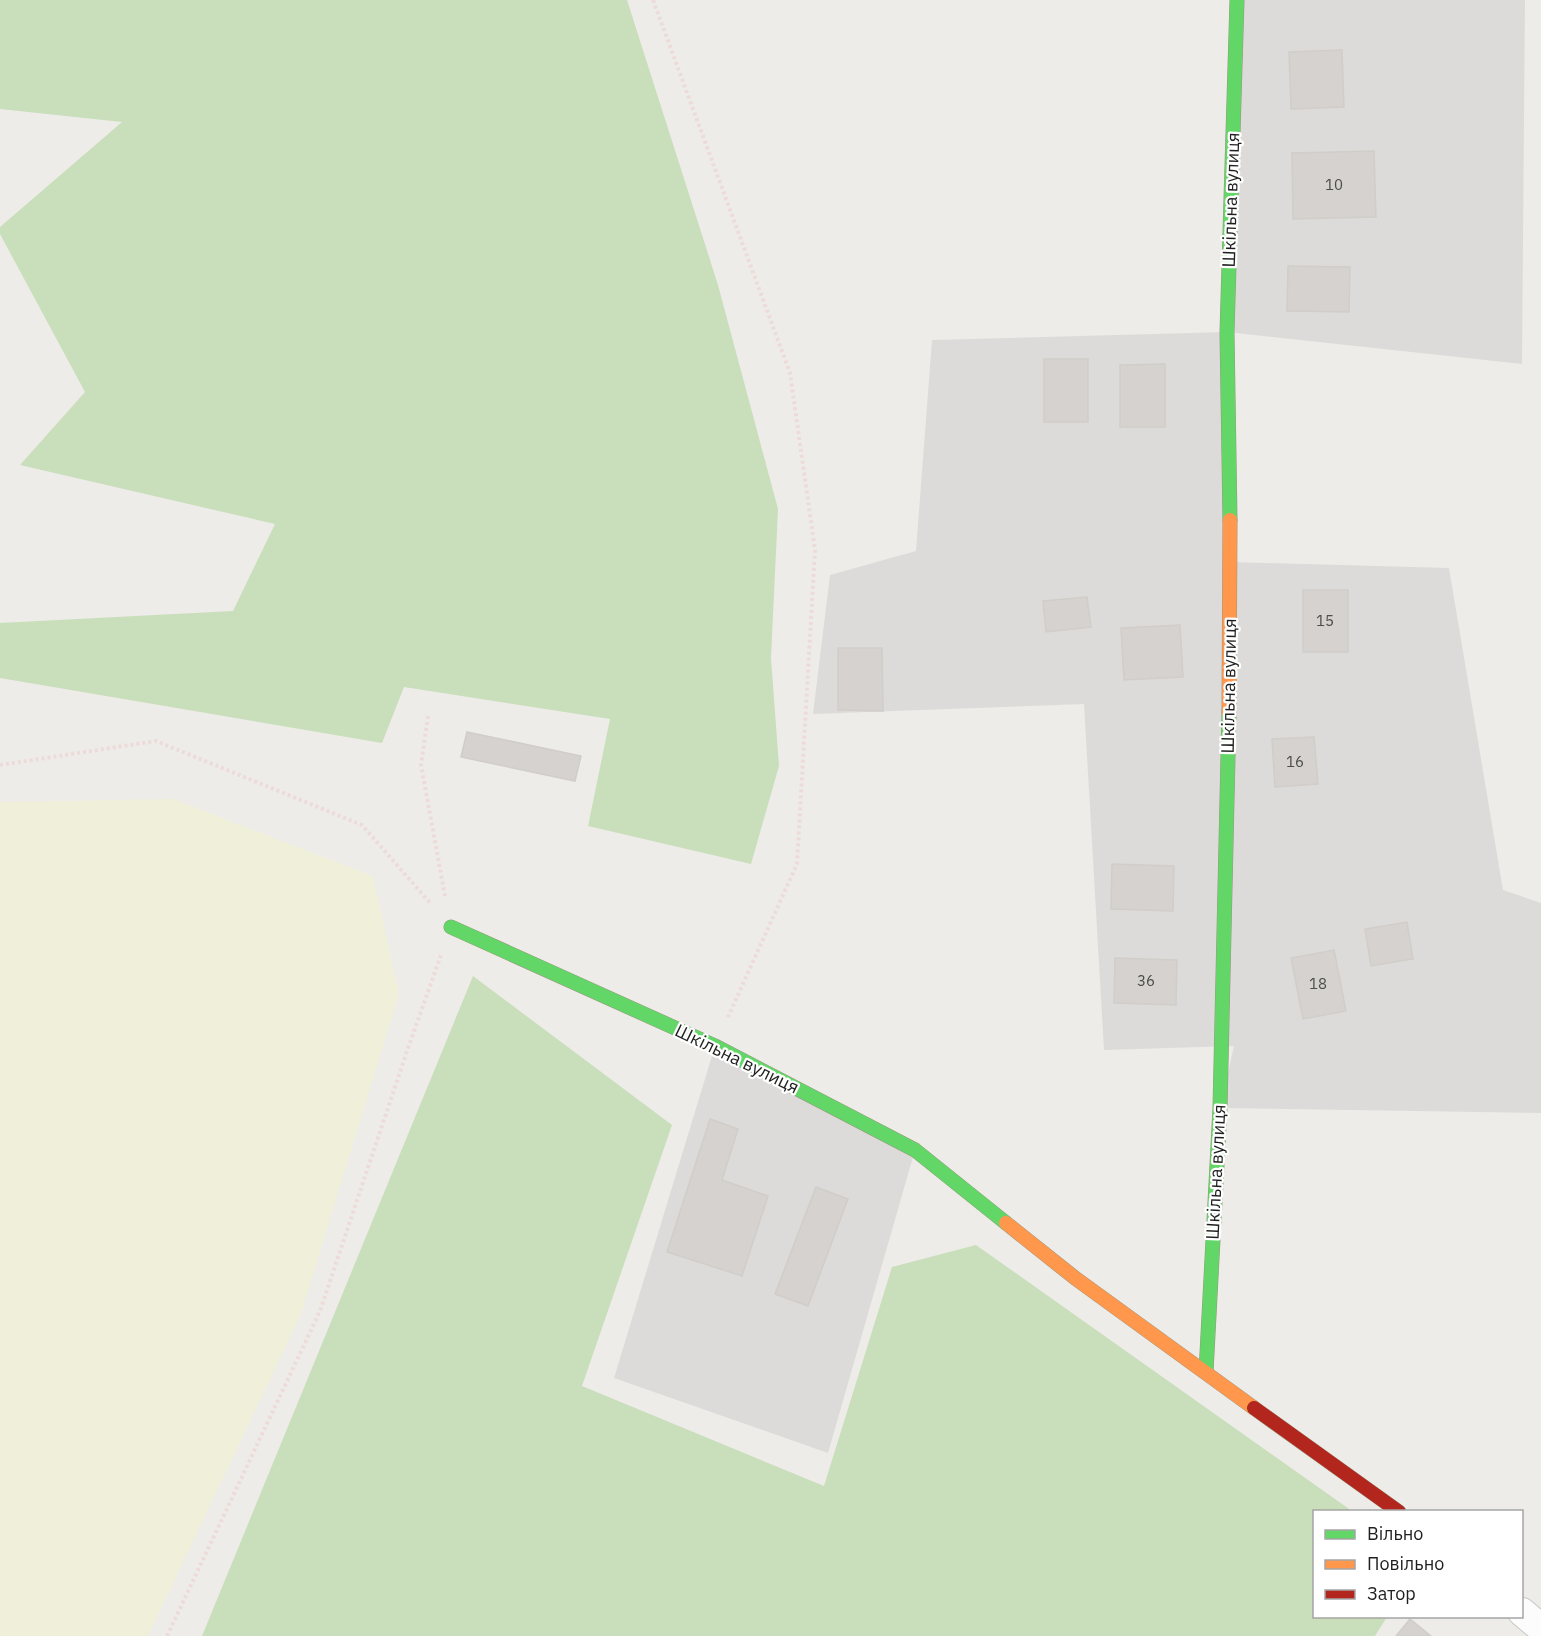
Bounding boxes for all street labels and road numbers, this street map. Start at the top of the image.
street label: Шкільна вулиця [1217,132,1244,268]
street label: Шкільна вулиця [1216,618,1241,754]
street label: Шкільна вулиця [671,1019,803,1099]
street label: Шкільна вулиця [1200,1104,1231,1240]

